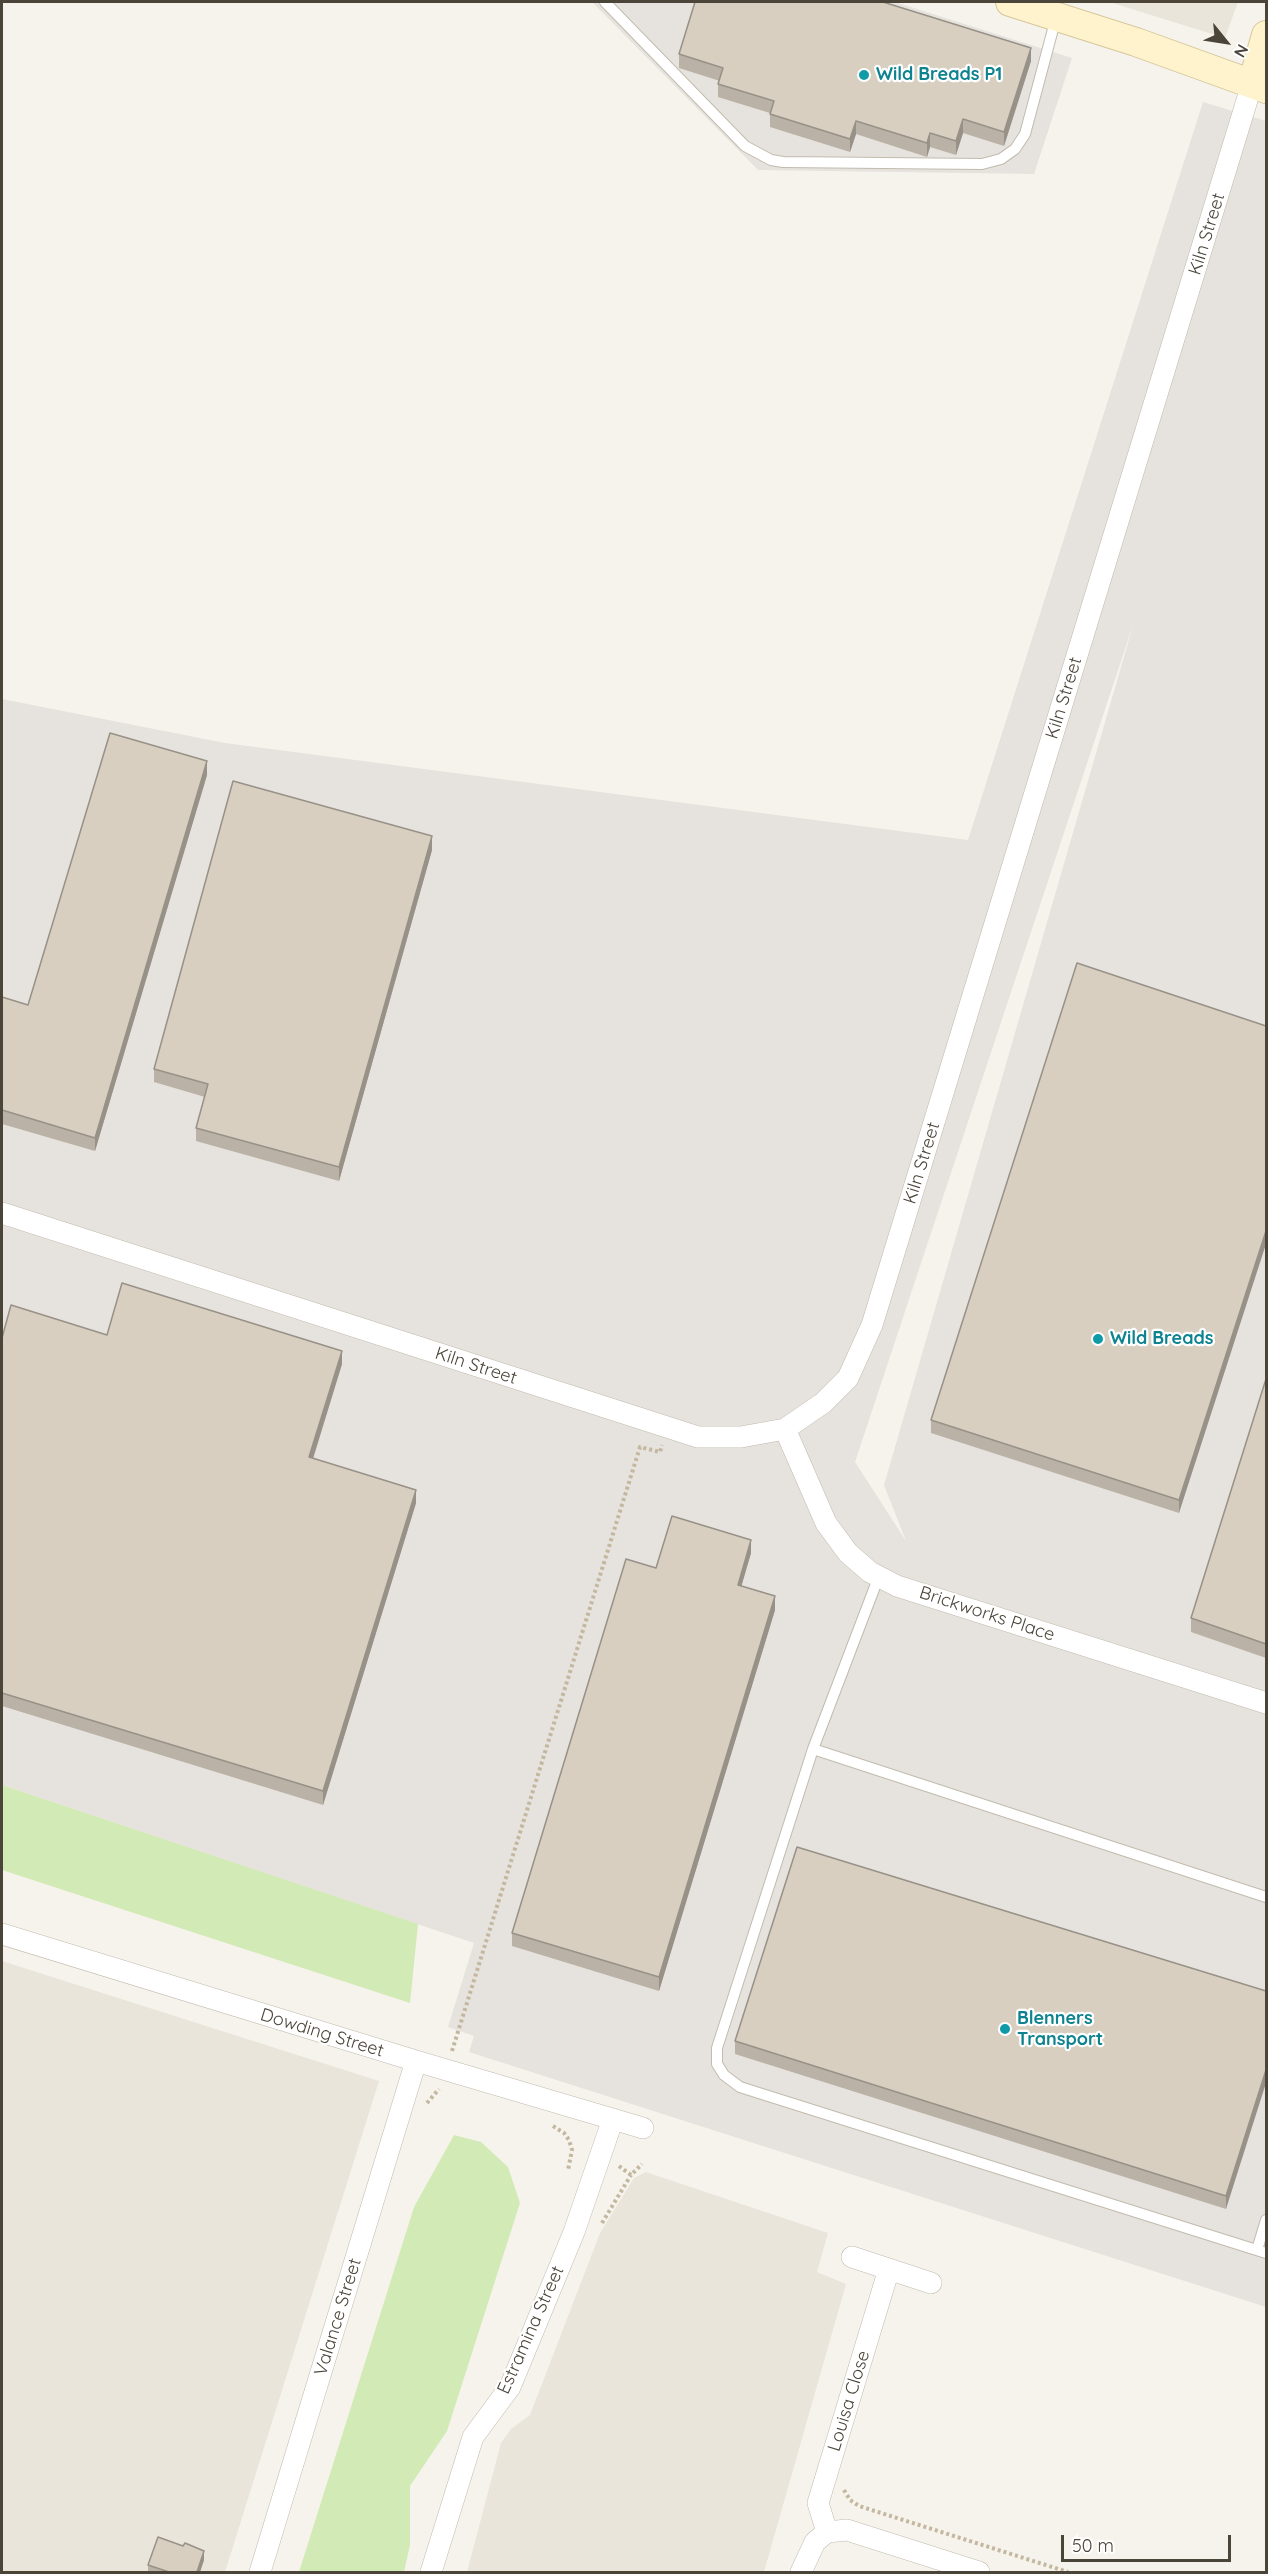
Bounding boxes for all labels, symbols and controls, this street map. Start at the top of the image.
north arrow [1196,12,1256,72]
text: N [1230,41,1253,61]
place label: Wild Breads P1 [876,64,1002,86]
marker: Wild Breads P1 [857,68,871,82]
street label: Kiln Street [1184,190,1230,278]
street label: Kiln Street [1041,654,1087,742]
street label: Kiln Street [899,1119,945,1207]
place label: Wild Breads [1110,1328,1213,1350]
marker: Wild Breads [1091,1332,1105,1346]
street label: Kiln Street [432,1343,520,1389]
street label: Brickworks Place [917,1582,1057,1646]
street label: Dowding Street [258,2004,386,2062]
place label: Blenners Transport [1017,2008,1103,2050]
marker: Blenners Transport [998,2022,1012,2036]
street label: Valance Street [310,2256,366,2378]
street label: Estramina Street [493,2263,569,2397]
street label: Louisa Close [823,2348,875,2454]
scale bar [1064,2523,1234,2561]
text: 50 m [1072,2534,1114,2557]

